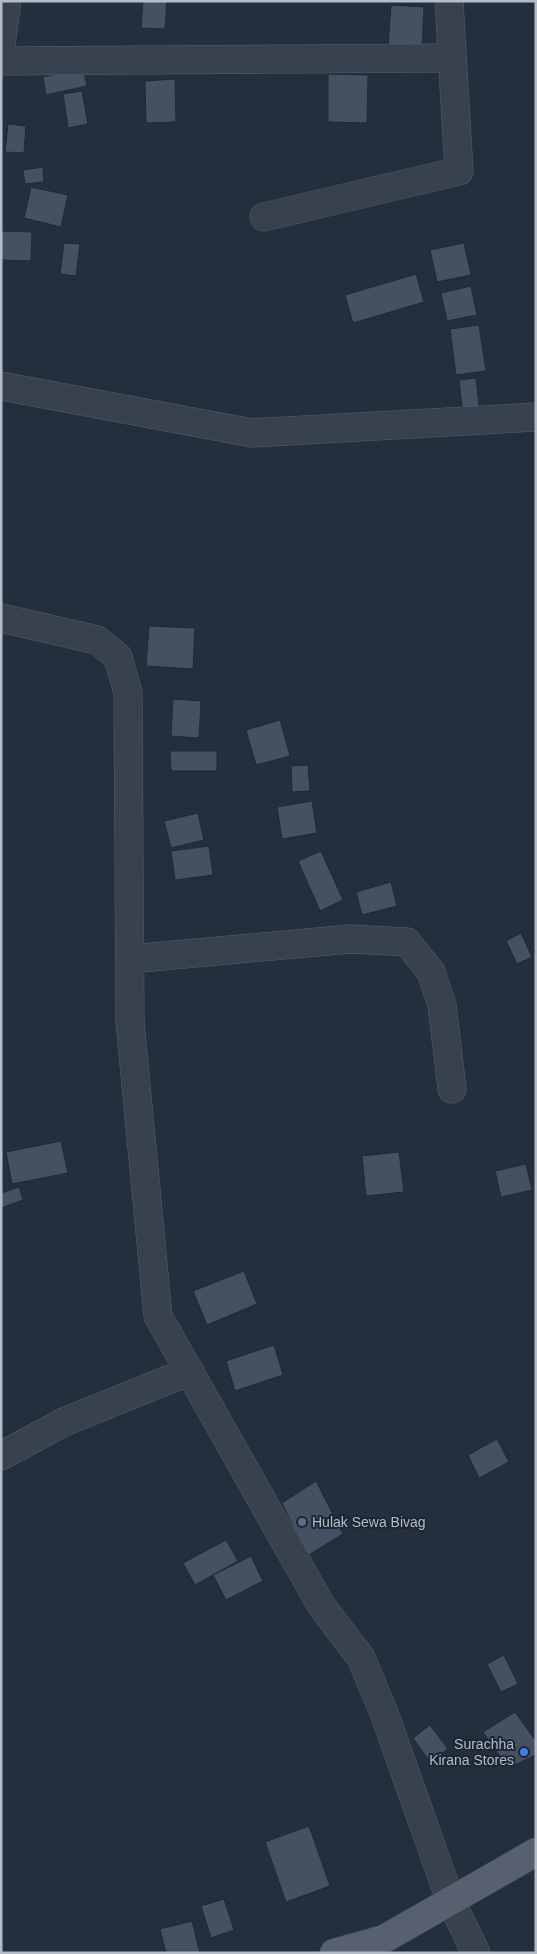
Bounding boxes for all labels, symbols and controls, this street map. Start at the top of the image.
place label: Hulak Sewa Bivag [312,1514,426,1530]
marker: Hulak Sewa Bivag [296,1516,308,1528]
place label: Surachha Kirana Stores [429,1736,514,1768]
marker: Surachha Kirana Stores [518,1746,530,1758]

